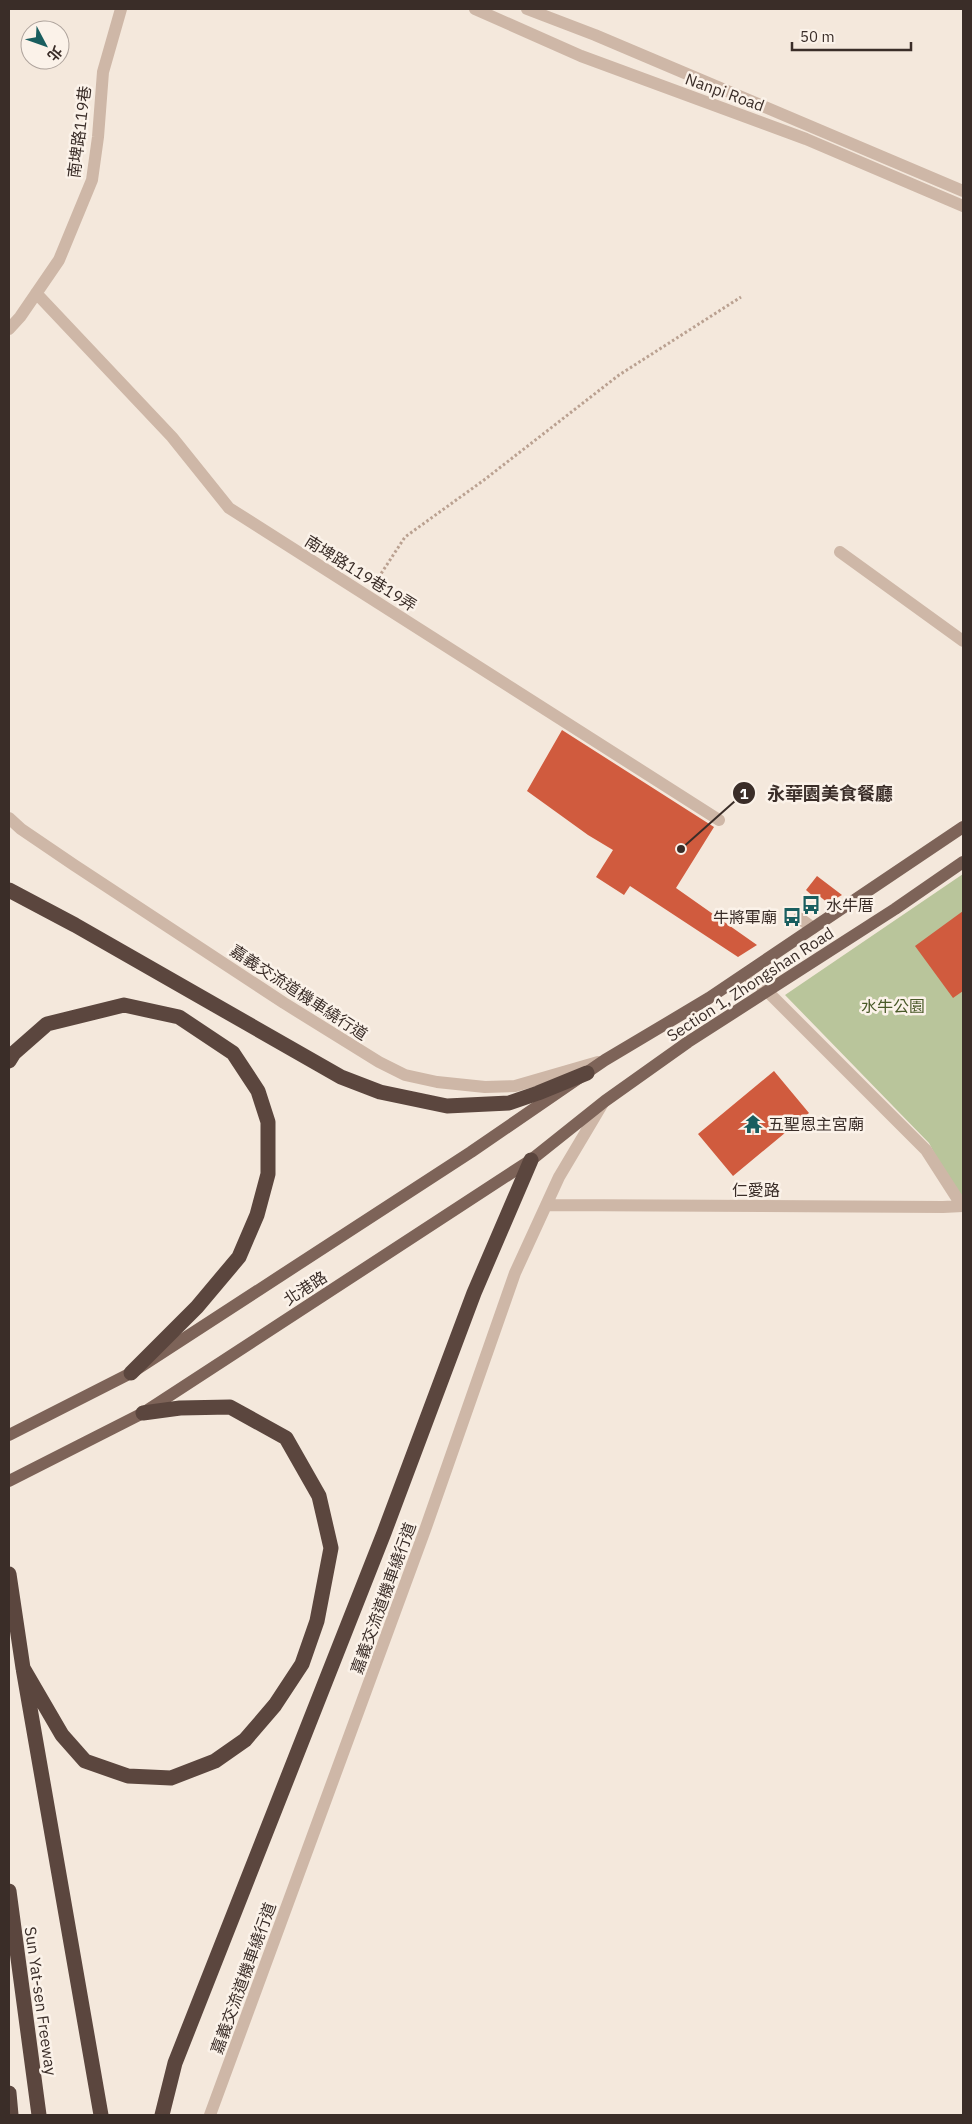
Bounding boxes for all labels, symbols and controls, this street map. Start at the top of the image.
north arrow [20,20,70,70]
scale bar [792,20,911,52]
text: 50 m [800,27,835,46]
text: 北 [43,42,66,65]
street label: Nanpi Road [683,68,767,116]
street label: 南埤路119巷 [63,85,95,179]
street label: 南埤路119巷19弄 [301,531,421,615]
callout: 永華園美食餐廳 [732,777,903,810]
text: 永華園美食餐廳 [767,782,893,805]
text: 1 [739,784,749,803]
bus stop icon: 水牛厝 [800,894,822,916]
place label: 水牛厝 [826,895,874,915]
bus stop icon: 牛將軍廟 [781,906,803,928]
place label: 牛將軍廟 [713,907,777,927]
street label: Section 1, Zhongshan Road [663,922,837,1046]
street label: 嘉義交流道機車繞行道 [226,940,372,1044]
park label: 水牛公園 [861,996,925,1016]
temple icon: 五聖恩主宮廟 [742,1113,764,1135]
place label: 五聖恩主宮廟 [768,1114,864,1134]
street label: 仁愛路 [732,1180,780,1200]
street label: 北港路 [279,1267,331,1309]
street label: 嘉義交流道機車繞行道 [346,1519,420,1677]
street label: 嘉義交流道機車繞行道 [206,1899,280,2057]
street label: Sun Yat-sen Freeway [21,1925,61,2077]

